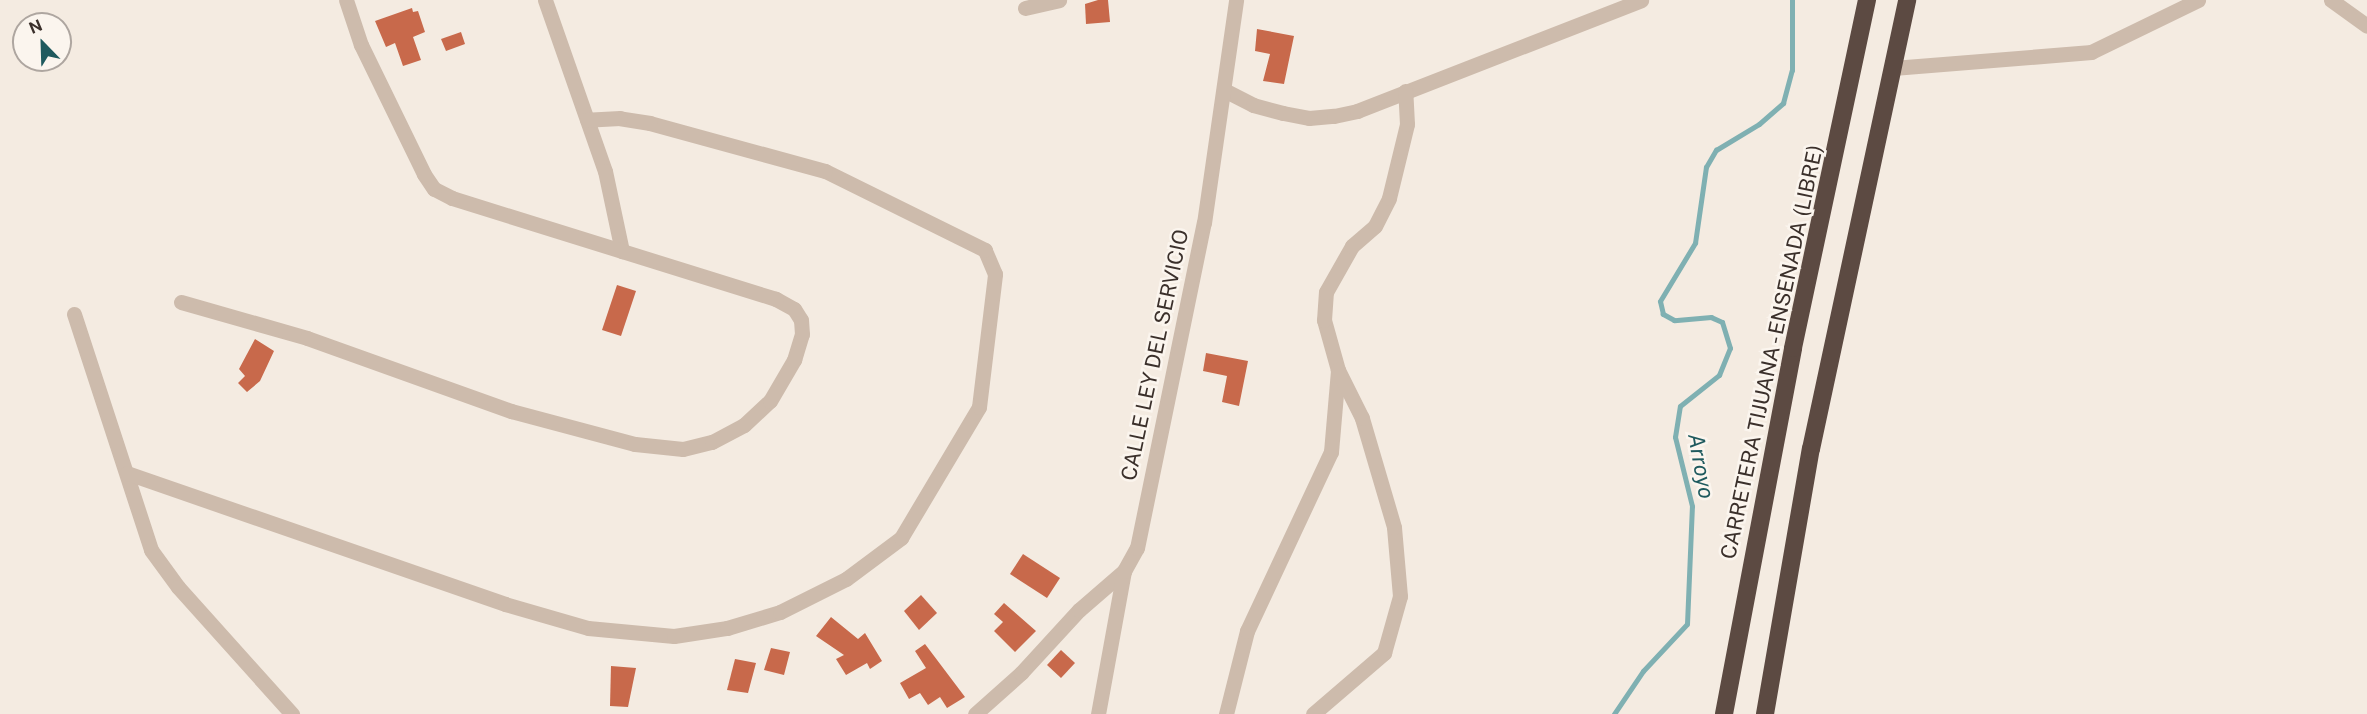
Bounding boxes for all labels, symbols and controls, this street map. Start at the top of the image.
north arrow [12,12,72,72]
text: N [26,16,45,38]
street label: CARRETERA TIJUANA - ENSENADA (LIBRE) [1715,140,1829,564]
street label: CALLE LEY DEL SERVICIO [1116,227,1194,483]
water label: Arroyo [1682,431,1720,501]

